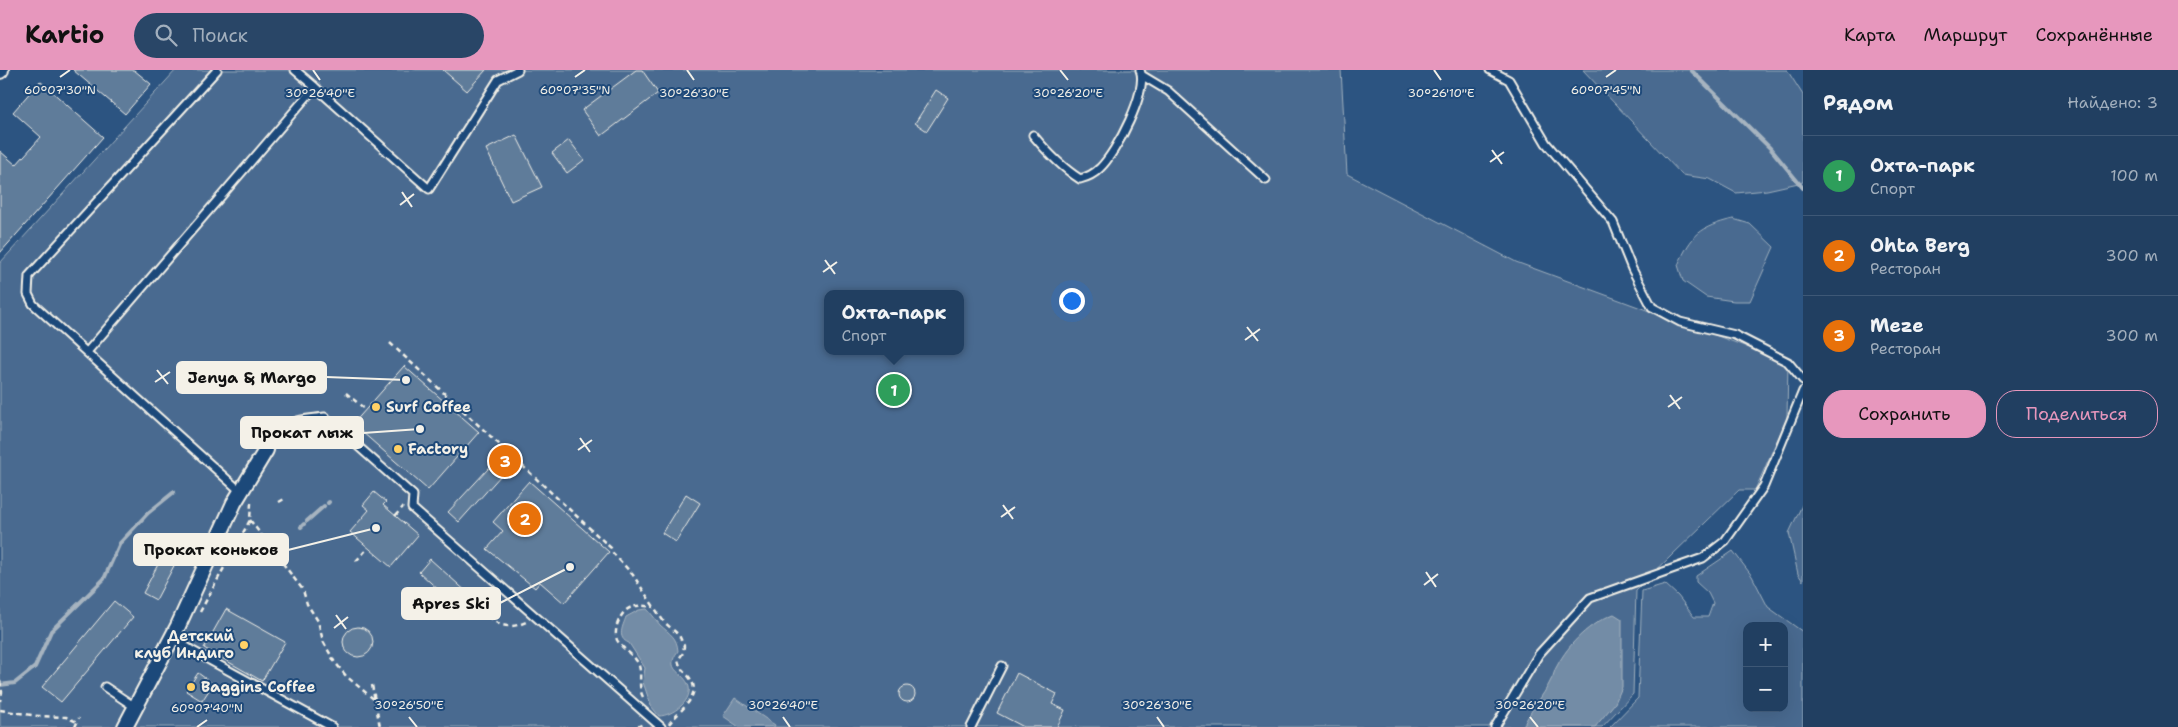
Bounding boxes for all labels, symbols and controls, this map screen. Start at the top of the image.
search box [134,13,484,58]
text: Kartio [25,19,104,51]
icon: search [152,21,180,49]
text: Поиск [192,23,248,48]
text: Карта [1844,23,1895,47]
text: Маршрут [1923,23,2007,47]
text: Сохранённые [2035,23,2153,47]
text: 60°07'30"N [24,82,96,98]
text: 60°07'35"N [540,82,610,98]
text: 60°07'45"N [1571,82,1641,98]
text: 30°26'40"E [285,85,355,101]
text: 30°26'30"E [659,85,729,101]
text: 30°26'20"E [1033,85,1103,101]
text: 30°26'10"E [1408,85,1474,101]
text: Рядом [1823,89,1893,117]
text: Найдено: 3 [2067,92,2158,113]
text: Охта-парк [1870,153,1975,178]
text: 1 [1835,165,1843,186]
text: 100 m [2110,165,2158,186]
text: Спорт [1870,178,1915,199]
text: Ohta Berg [1870,233,1970,258]
text: 2 [1833,245,1845,266]
text: 300 m [2106,245,2158,266]
text: Ресторан [1870,258,1941,279]
your location [1059,288,1085,314]
popup [824,290,964,355]
text: Охта-парк [842,300,946,325]
text: Meze [1870,313,1924,338]
text: Спорт [842,325,886,346]
text: 3 [1833,325,1845,346]
text: 300 m [2106,325,2158,346]
text: Ресторан [1870,338,1941,359]
callout: Jenya & Margo [177,362,326,393]
text: Jenya & Margo [188,367,316,388]
pin: 1 [878,371,910,409]
button: Сохранить [1823,390,1986,438]
button: Поделиться [1996,390,2158,438]
place label: Surf Coffee [386,397,471,417]
marker: Surf Coffee [370,401,382,413]
callout: Прокат лыж [241,417,363,448]
text: Прокат лыж [251,422,354,443]
place label: Factory [408,439,468,459]
pin: 3 [489,442,521,480]
marker: Factory [392,443,404,455]
pin: 2 [509,500,541,538]
callout: Прокат коньков [134,534,288,565]
text: Прокат коньков [144,539,278,560]
callout: Apres Ski [402,588,500,619]
text: Apres Ski [412,593,490,614]
map controls [1743,622,1788,712]
button: + [1743,622,1788,667]
place label: Детский клуб Индиго [134,626,235,663]
marker: Детский клуб Индиго [238,639,250,651]
button: − [1743,667,1788,712]
place label: Baggins Coffee [201,677,315,697]
marker: Baggins Coffee [185,681,197,693]
text: 30°26'50"E [374,697,444,713]
text: 30°26'40"E [748,697,818,713]
text: 30°26'30"E [1122,697,1192,713]
text: 30°26'20"E [1495,697,1565,713]
text: 60°07'40"N [171,700,243,716]

